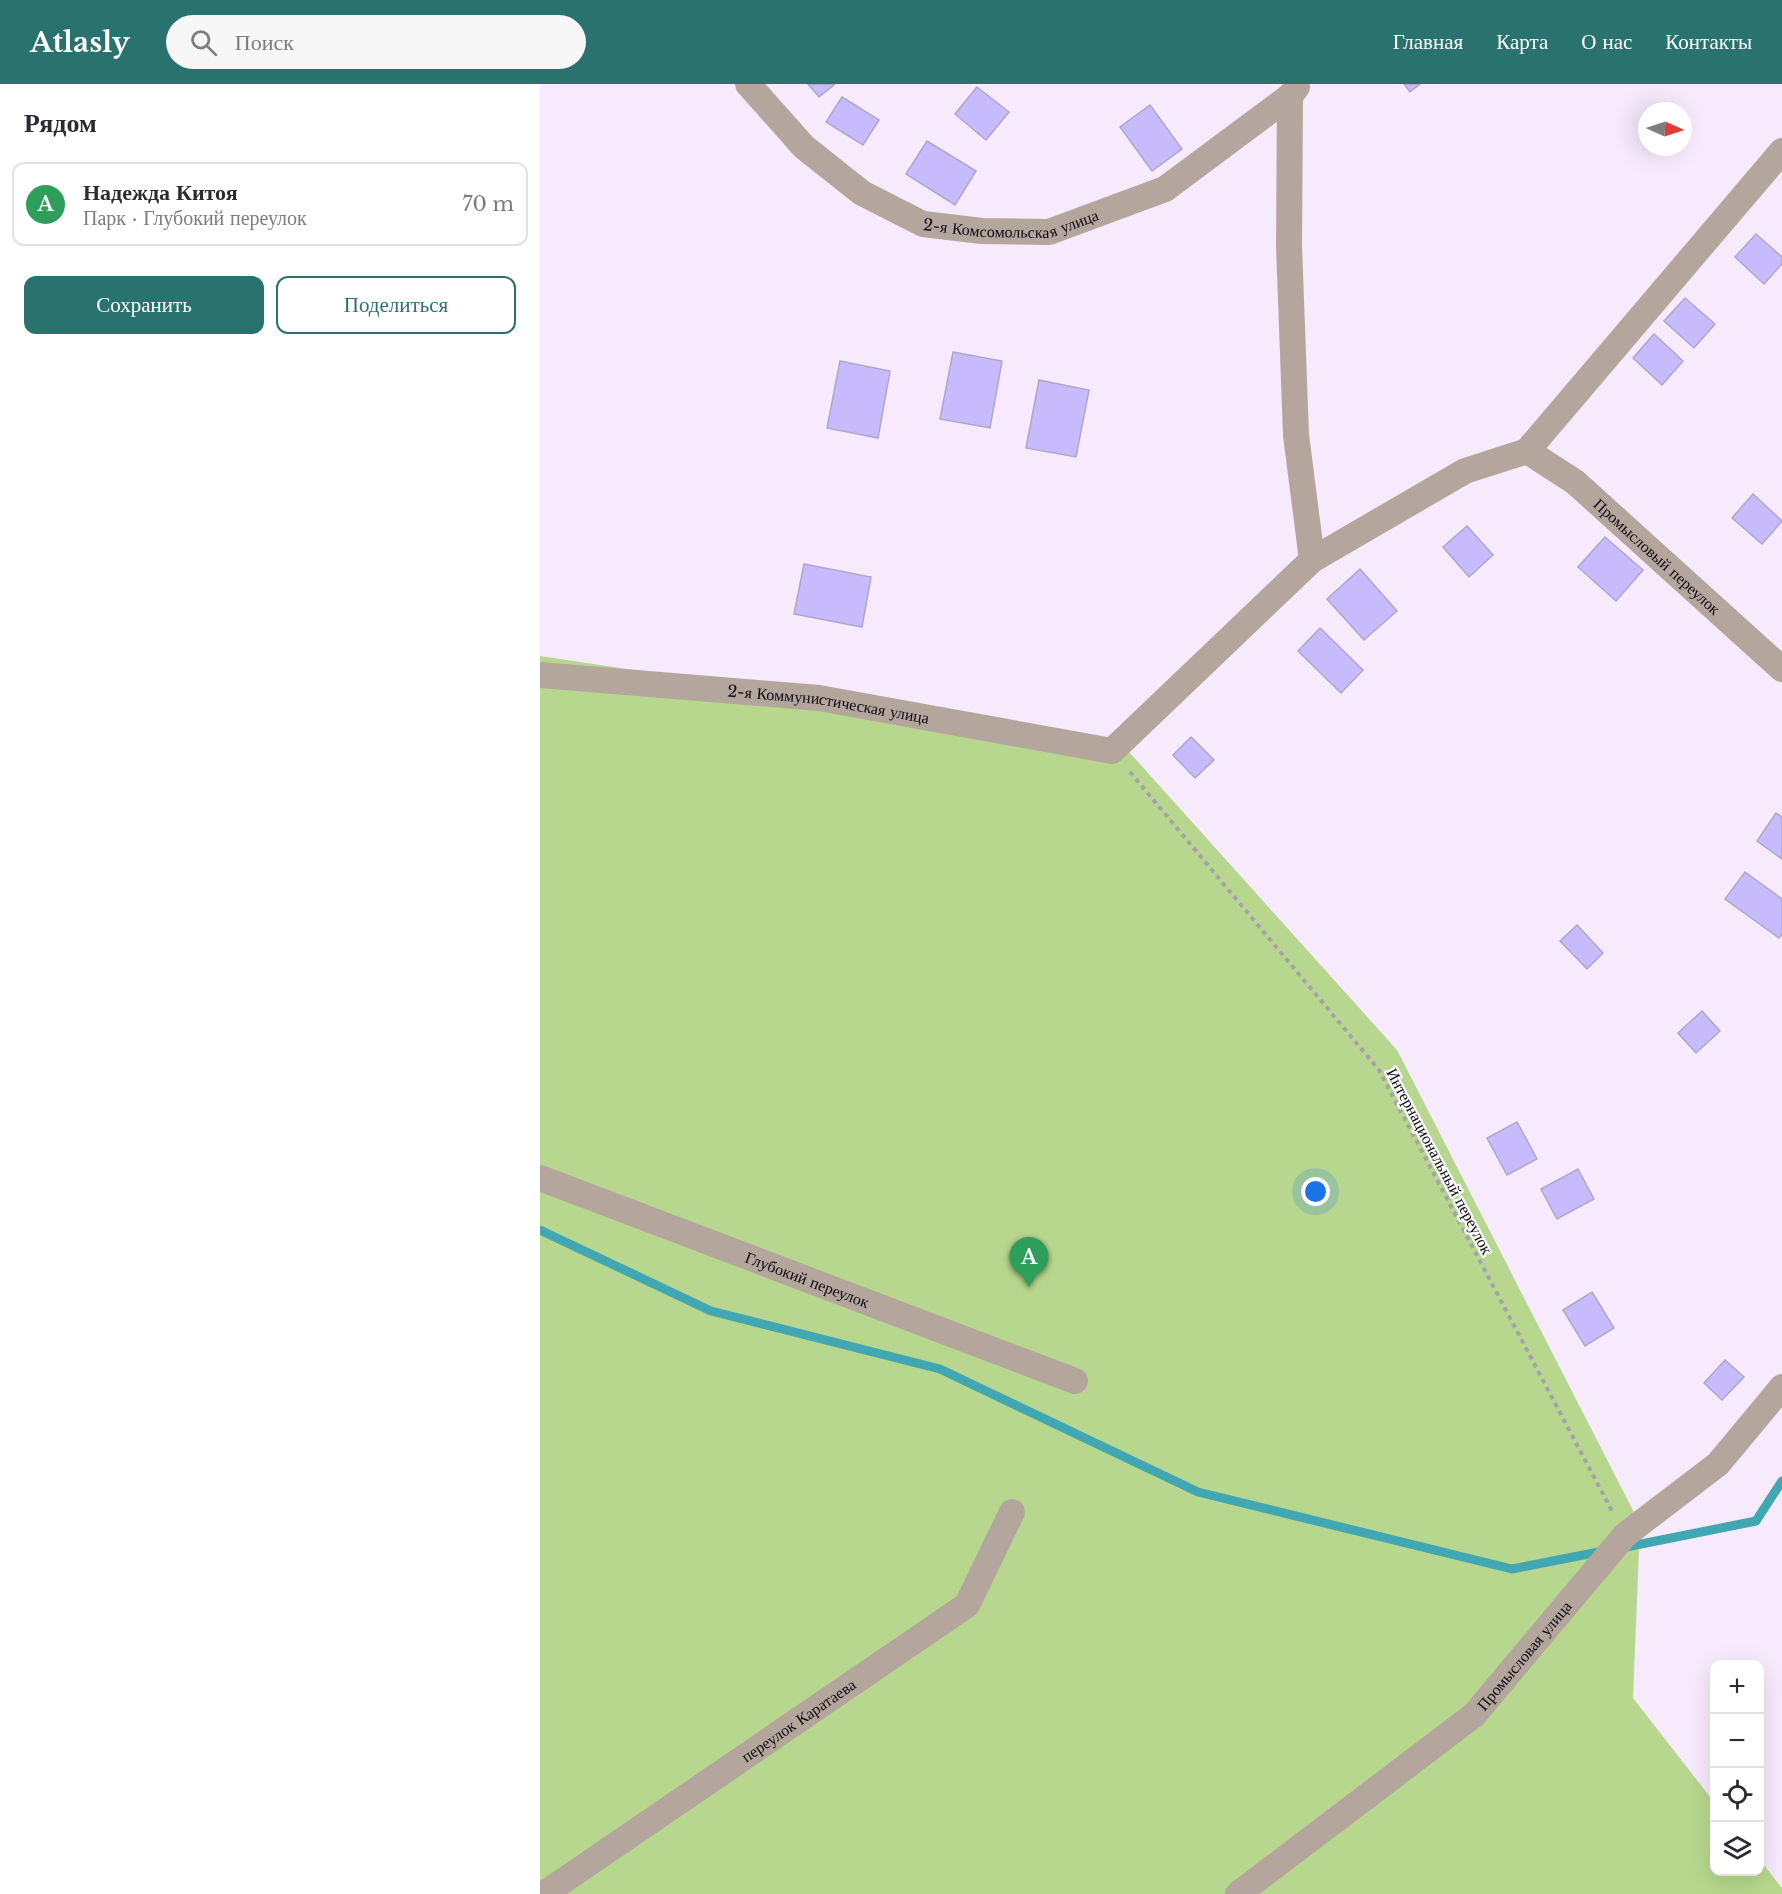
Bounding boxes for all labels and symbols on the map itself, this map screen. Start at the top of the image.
north arrow [1638,102,1692,156]
street label: 2-я Комсомольская улица [922,205,1101,242]
street label: Промысловый переулок [1590,494,1725,619]
street label: 2-я Коммунистическая улица [727,680,931,728]
street label: Интернациональный переулок [1382,1064,1498,1258]
your location [1301,1177,1330,1206]
pin: A [1010,1238,1048,1287]
street label: Глубокий переулок [743,1247,872,1312]
street label: Промысловая улица [1472,1596,1576,1714]
street label: переулок Каратаева [737,1674,859,1766]

